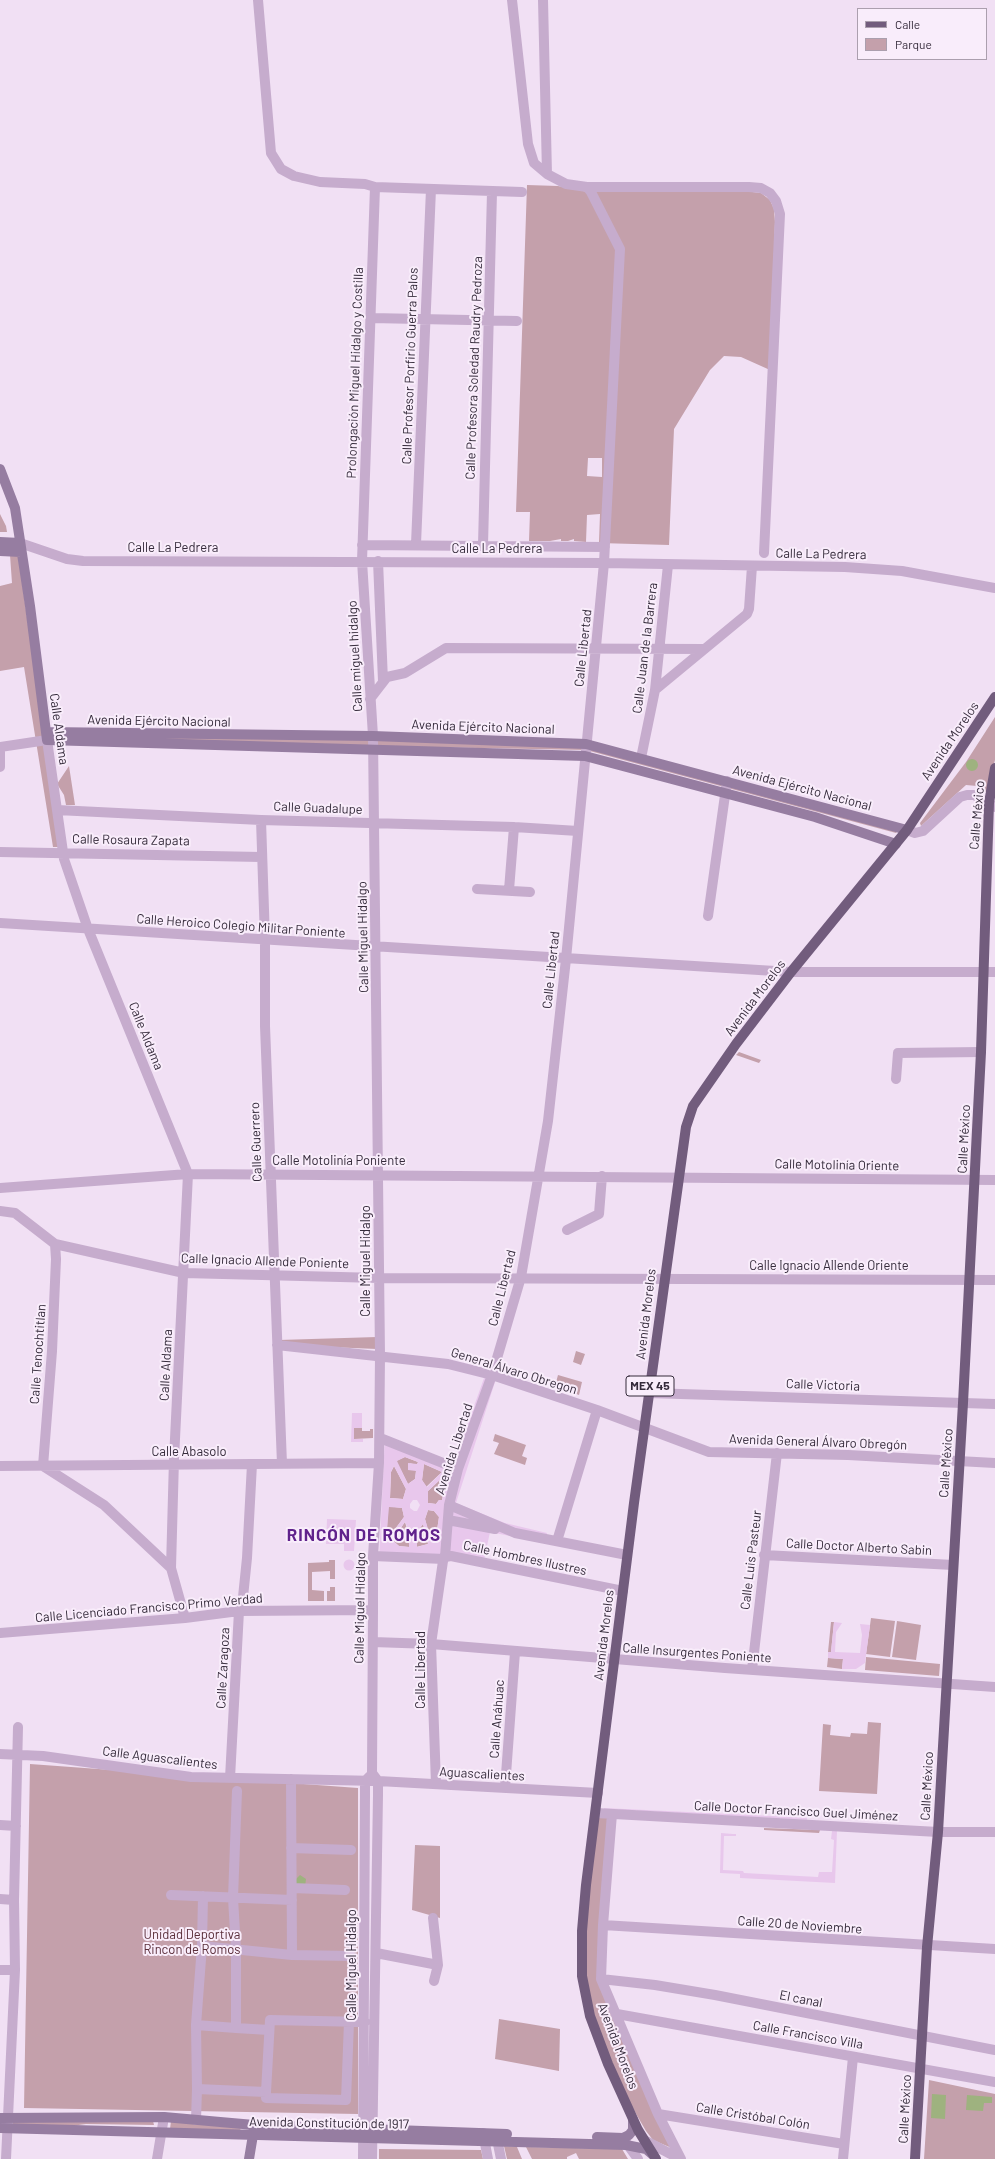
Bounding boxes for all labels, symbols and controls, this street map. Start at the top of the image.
legend [857,8,987,60]
text: Calle [895,17,920,31]
text: Parque [895,37,932,51]
street label: Calle Profesora Soledad Raudry Pedroza [462,256,486,480]
street label: Prolongación Miguel Hidalgo y Costilla [344,267,366,479]
street label: Calle Profesor Porfirio Guerra Palos [399,267,421,465]
street label: Calle La Pedrera [127,540,219,556]
street label: Calle La Pedrera [451,541,543,557]
street label: Calle La Pedrera [775,545,867,563]
street label: Calle Juan de la Barrera [629,582,661,714]
street label: Calle miguel hidalgo [344,600,366,712]
street label: Calle Libertad [571,608,595,688]
street label: Calle Aldama [46,692,72,766]
street label: Avenida Morelos [918,699,982,783]
street label: Avenida Ejército Nacional [87,712,231,730]
street label: Avenida Ejército Nacional [411,717,555,737]
street label: Avenida Ejército Nacional [731,762,873,814]
street label: Calle México [966,780,988,850]
street label: Calle Guadalupe [273,799,363,817]
street label: Calle Rosaura Zapata [72,831,190,849]
street label: Calle Miguel Hidalgo [354,881,372,993]
street label: Calle Heroico Colegio Militar Poniente [136,911,346,941]
street label: Calle Libertad [539,930,563,1010]
street label: Avenida Morelos [721,957,789,1039]
street label: Calle Aldama [125,1000,167,1072]
street label: Calle Guerrero [247,1102,265,1182]
street label: Calle México [954,1104,974,1174]
street label: Calle Motolinía Poniente [272,1153,406,1169]
street label: Calle Motolinía Oriente [775,1156,899,1174]
street label: Calle Miguel Hidalgo [358,1205,374,1317]
street label: Calle Libertad [485,1248,519,1328]
street label: Calle Ignacio Allende Poniente [181,1250,349,1272]
street label: Calle Ignacio Allende Oriente [749,1258,909,1274]
street label: Avenida Morelos [633,1268,659,1360]
street label: Calle Tenochtitlan [27,1303,49,1405]
street label: Calle Aldama [156,1329,176,1401]
street label: General Álvaro Obregon [449,1344,579,1398]
road number: MEX 45 [626,1376,674,1396]
street label: Calle Victoria [786,1376,860,1394]
street label: Avenida Libertad [432,1401,476,1497]
street label: Calle México [936,1428,956,1498]
street label: Avenida General Álvaro Obregón [729,1431,907,1453]
street label: Calle Abasolo [152,1444,226,1460]
street label: Calle Luis Pasteur [737,1509,765,1611]
district label: RINCÓN DE ROMOS [287,1525,441,1545]
street label: Calle Doctor Alberto Sabin [786,1535,932,1559]
street label: Calle Hombres Ilustres [462,1537,588,1579]
street label: Calle Miguel Hidalgo [351,1552,369,1664]
street label: Avenida Morelos [591,1589,617,1681]
street label: Calle Licenciado Francisco Primo Verdad [35,1590,263,1626]
street label: Calle Zaragoza [213,1627,233,1709]
street label: Calle Libertad [413,1631,429,1709]
street label: Calle Insurgentes Poniente [622,1640,772,1666]
street label: Calle Anáhuac [486,1679,508,1759]
street label: Calle Aguascalientes [102,1743,218,1773]
street label: Calle México [917,1751,937,1821]
street label: Aguascalientes [439,1764,525,1784]
street label: Calle Doctor Francisco Guel Jiménez [693,1798,899,1824]
street label: Calle Miguel Hidalgo [344,1909,360,2021]
street label: Calle 20 de Noviembre [737,1913,863,1937]
park label: Unidad Deportiva Rincon de Romos [143,1927,241,1958]
street label: El canal [778,1987,824,2011]
street label: Avenida Morelos [594,2001,642,2091]
street label: Calle Francisco Villa [752,2018,864,2052]
street label: Calle México [895,2074,915,2144]
street label: Calle Cristóbal Colón [695,2099,811,2133]
street label: Avenida Constitución de 1917 [249,2114,409,2132]

